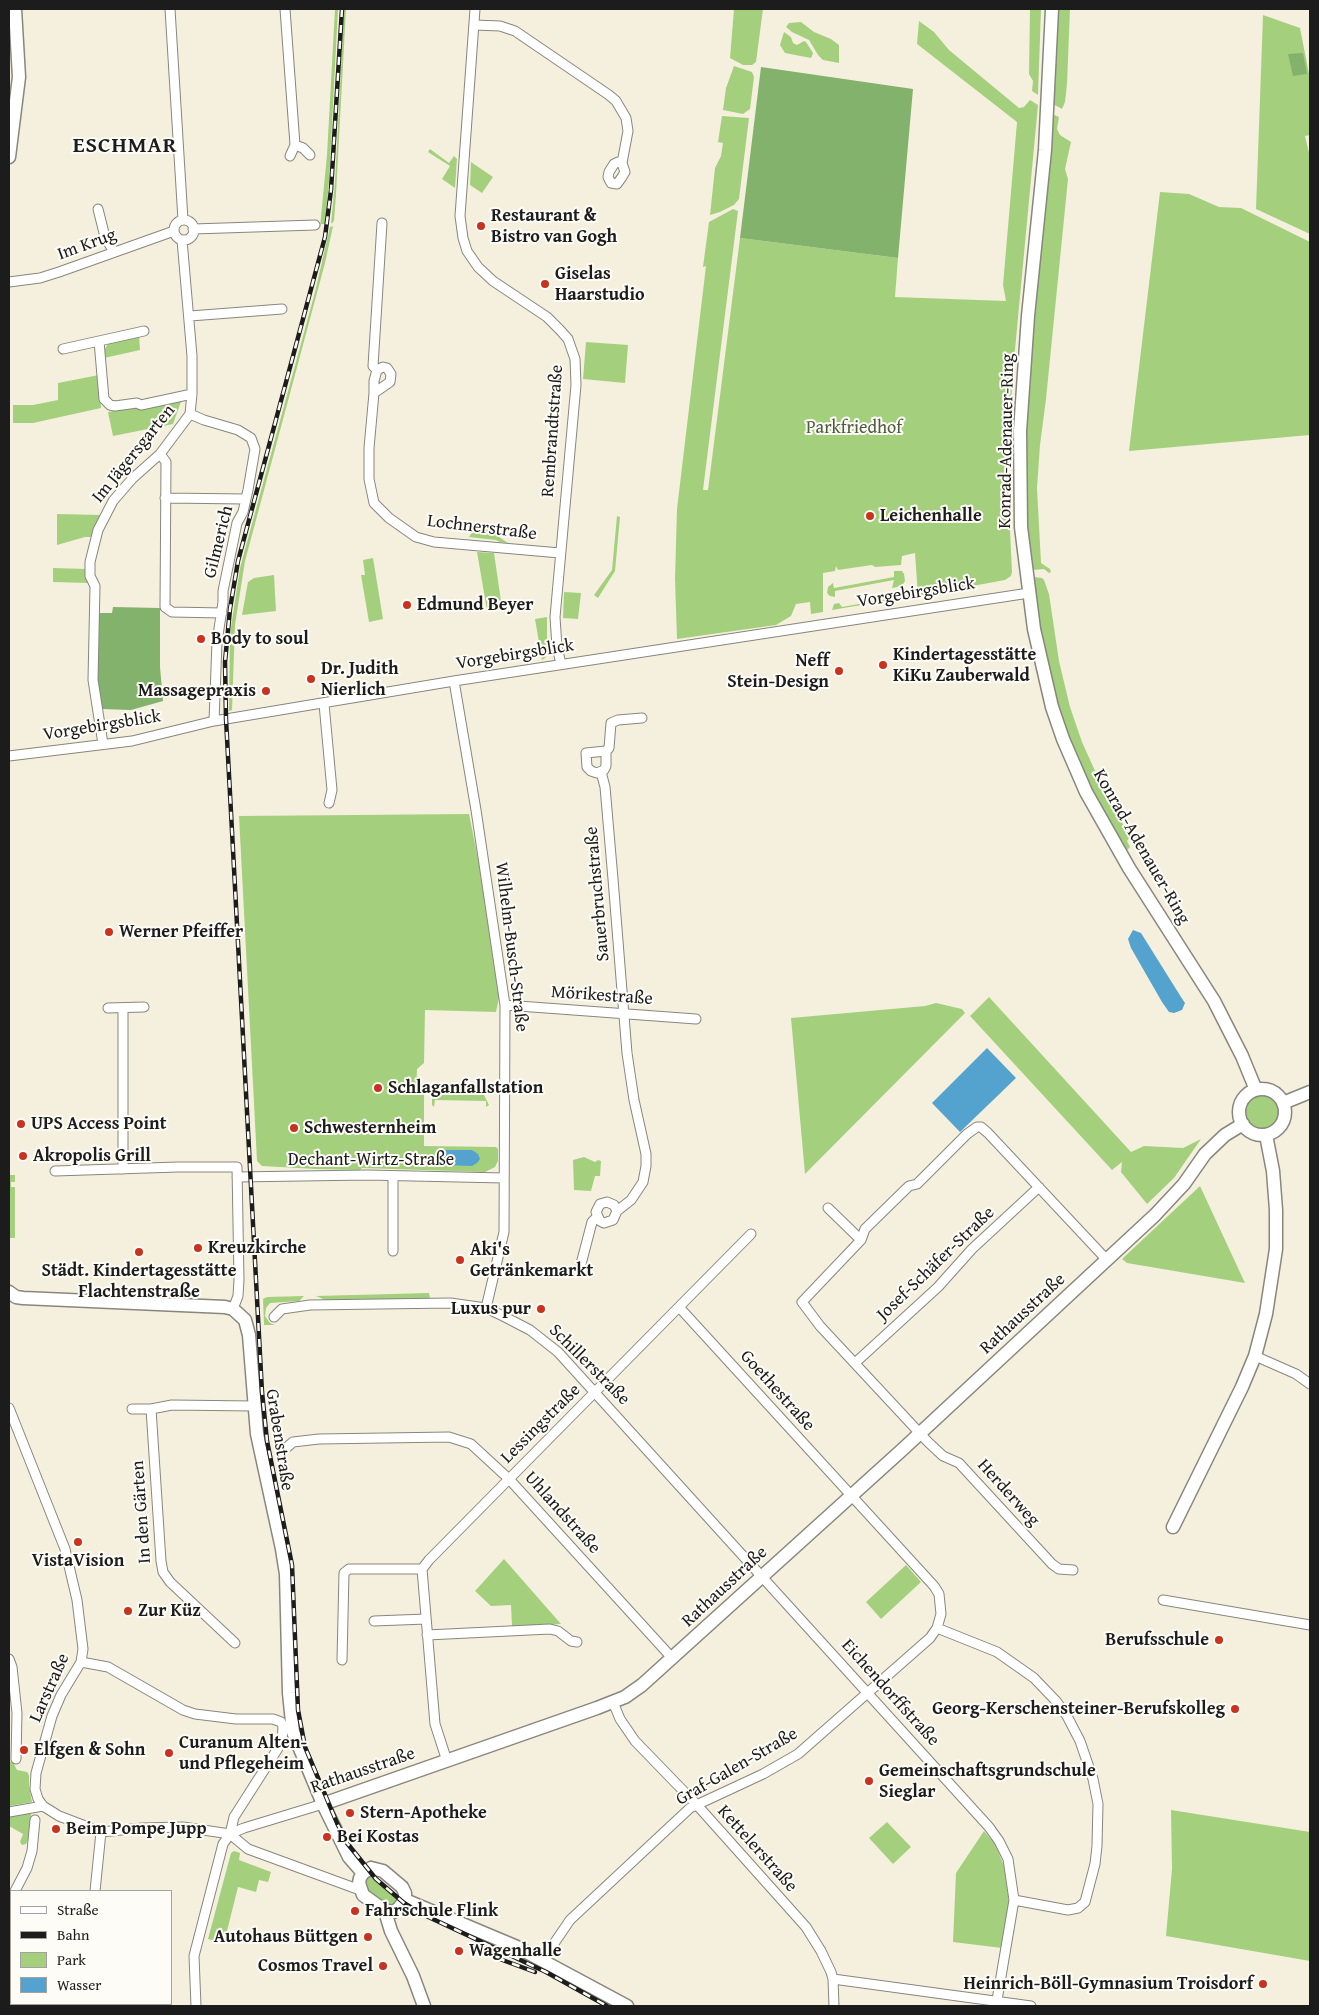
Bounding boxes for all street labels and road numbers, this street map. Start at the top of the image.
street label: Im Krug [55,224,119,266]
street label: Konrad-Adenauer-Ring [995,353,1019,529]
street label: Rembrandtstraße [538,364,568,498]
street label: Im Jägersgarten [88,401,180,507]
street label: Gilmerich [200,503,238,581]
street label: Lochnerstraße [426,511,538,545]
street label: Vorgebirgsblick [856,573,976,613]
street label: Vorgebirgsblick [455,635,575,675]
street label: Vorgebirgsblick [42,706,162,746]
street label: Konrad-Adenauer-Ring [1088,766,1194,928]
street label: Sauerbruchstraße [581,826,615,962]
street label: Wilhelm-Busch-Straße [490,861,532,1033]
street label: Mörikestraße [550,982,654,1010]
street label: Dechant-Wirtz-Straße [288,1149,454,1171]
street label: Josef-Schäfer-Straße [873,1202,999,1326]
street label: Rathausstraße [976,1269,1070,1359]
street label: Schillerstraße [544,1320,634,1410]
street label: Goethestraße [735,1346,819,1436]
street label: Lessingstraße [497,1380,585,1468]
street label: Grabenstraße [260,1388,298,1492]
street label: Herderweg [972,1455,1044,1531]
street label: In den Gärten [128,1460,156,1564]
street label: Uhlandstraße [519,1467,605,1559]
street label: Rathausstraße [678,1542,772,1632]
street label: Eichendorffstraße [836,1635,944,1751]
street label: Larstraße [25,1650,75,1726]
street label: Graf-Galen-Straße [672,1723,802,1811]
street label: Rathausstraße [308,1743,418,1799]
street label: Kettelerstraße [712,1801,802,1897]

